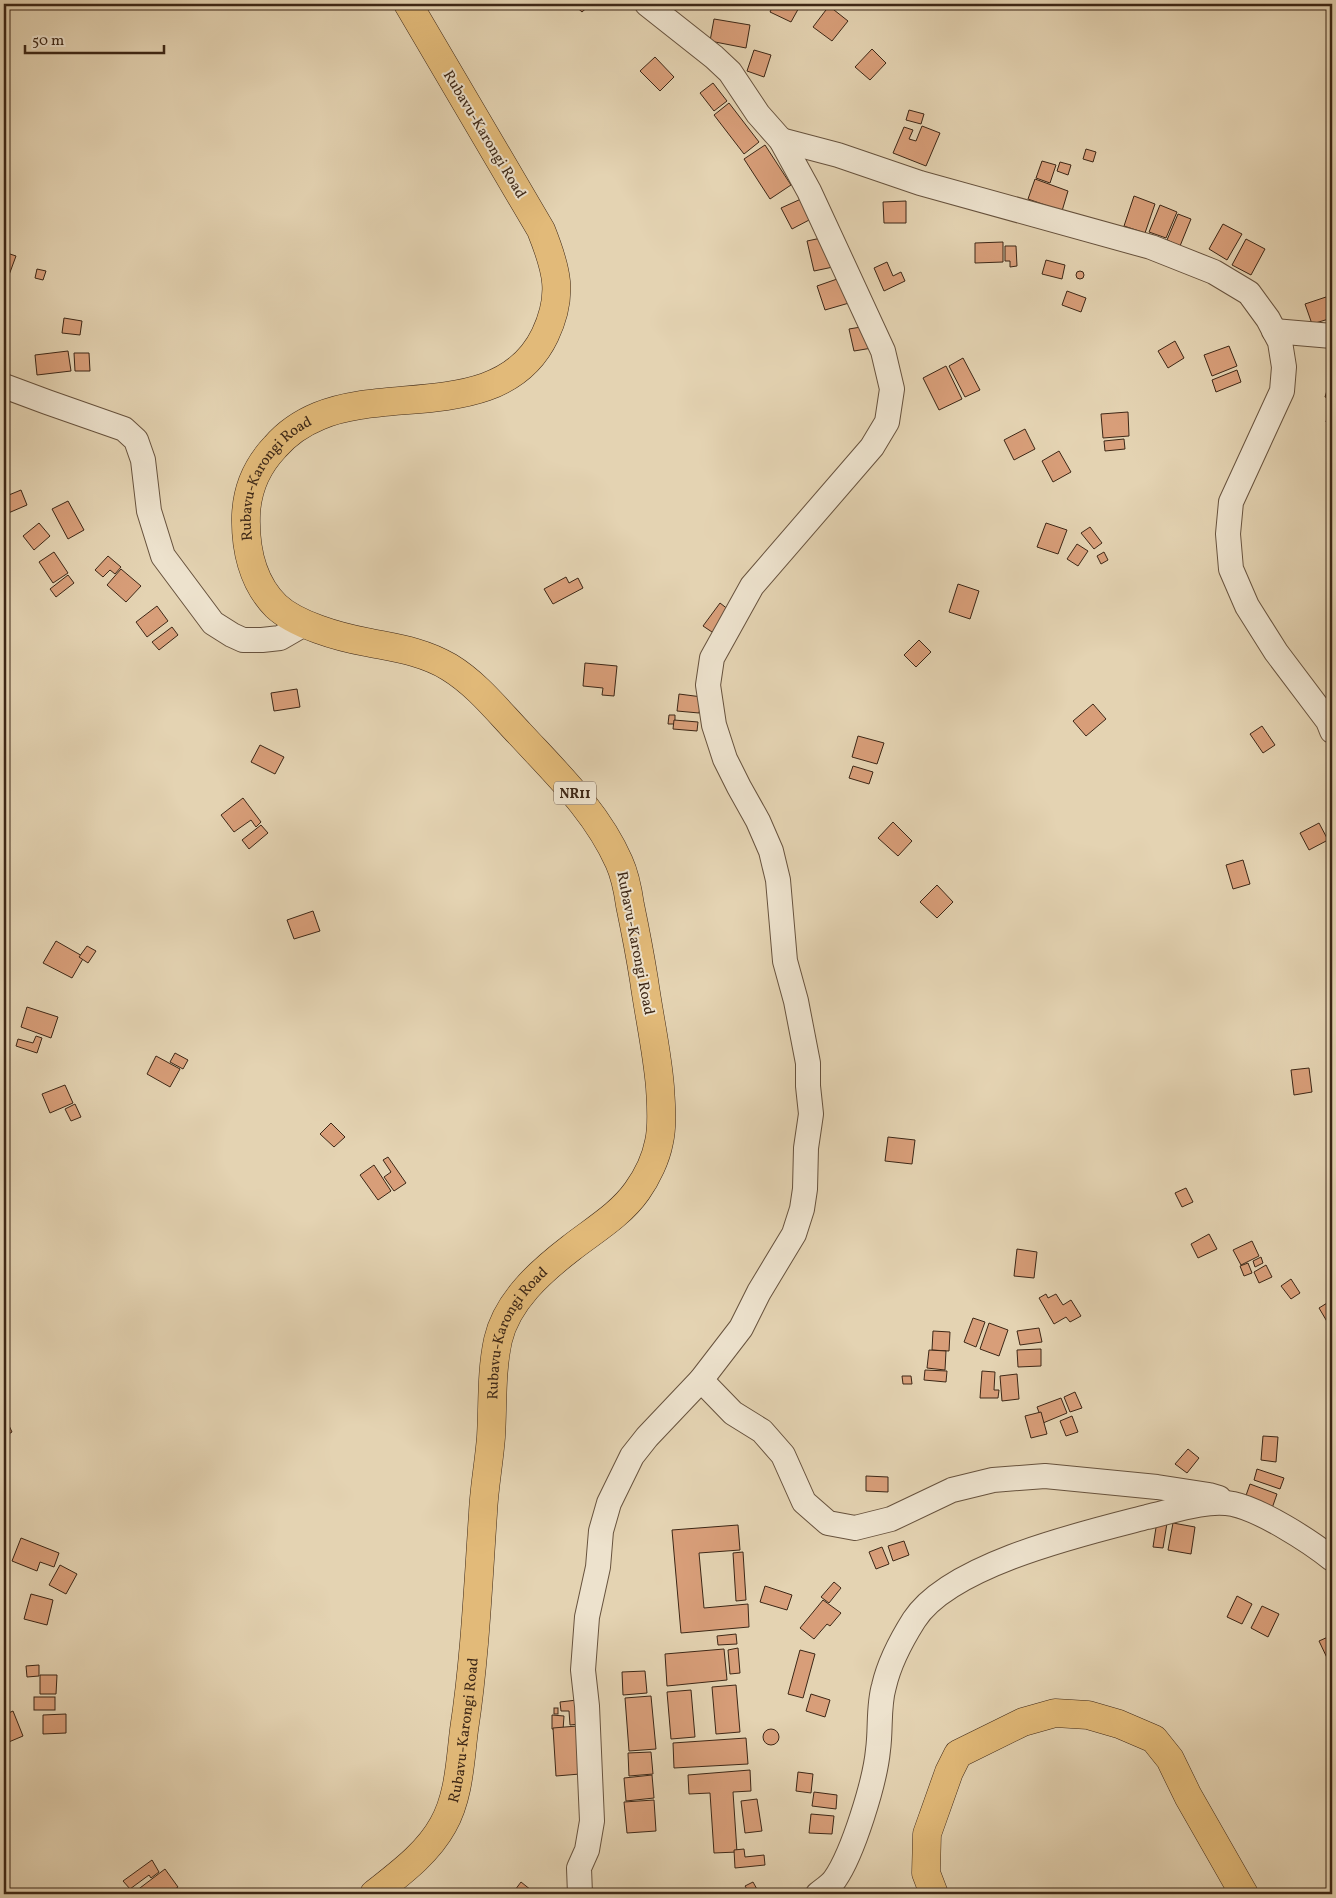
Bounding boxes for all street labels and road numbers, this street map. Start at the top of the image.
street label: Rubavu-Karongi Road [437,67,530,203]
street label: Rubavu-Karongi Road [237,412,316,542]
road number: NR11 [554,781,596,804]
street label: Rubavu-Karongi Road [610,870,659,1017]
street label: Rubavu-Karongi Road [483,1263,553,1400]
street label: Rubavu-Karongi Road [444,1657,485,1806]

